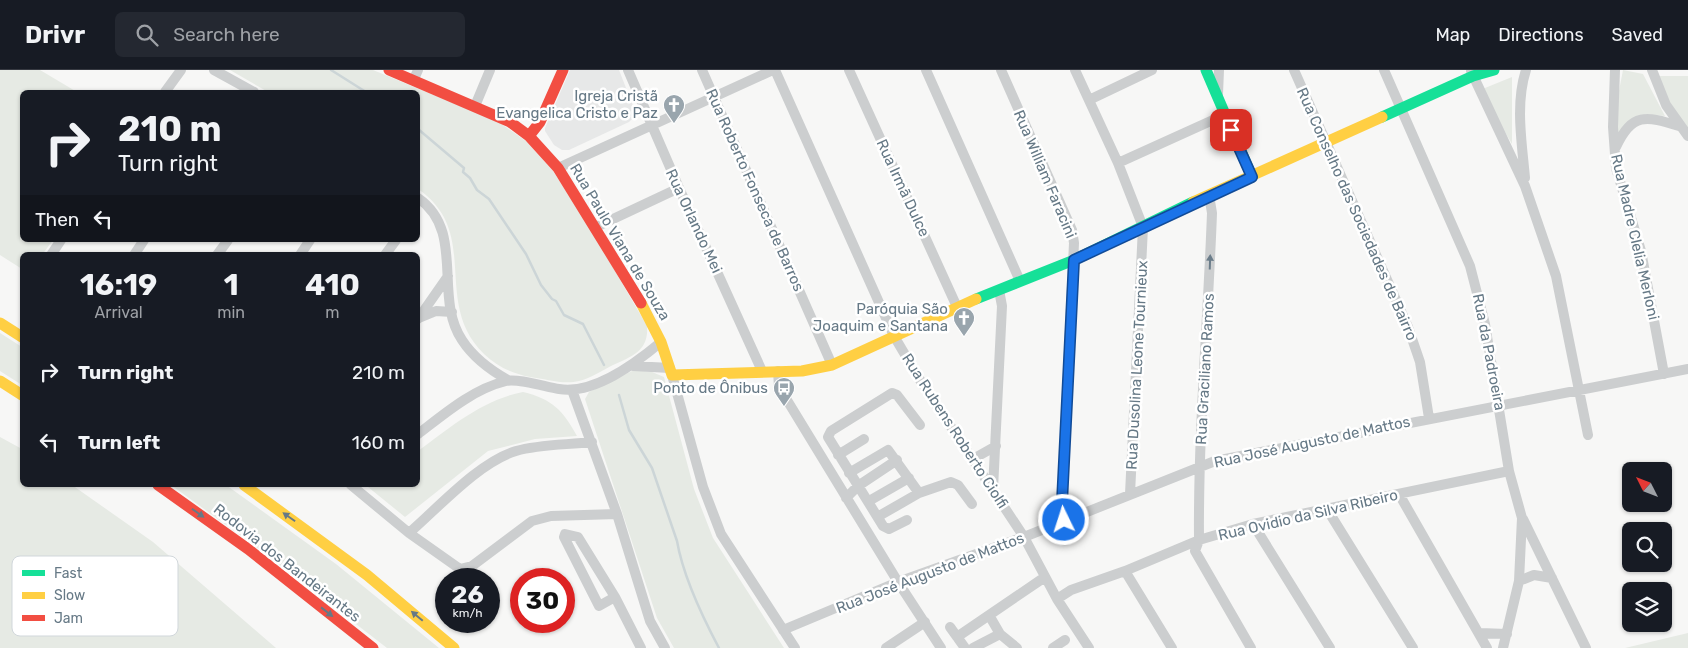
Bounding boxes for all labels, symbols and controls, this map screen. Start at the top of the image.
search box [115,12,465,57]
text: Drivr [25,21,85,49]
icon: search [133,21,161,49]
text: Search here [173,23,280,46]
text: Map [1435,24,1470,46]
text: Directions [1498,24,1584,46]
text: Saved [1612,24,1663,46]
street label: Rua Conselho das Sociedades de Bairro [1293,85,1421,343]
street label: Rua Roberto Fonseca de Barros [702,86,808,294]
place label: Igreja Cristã Evangelica Cristo e Paz [496,87,658,122]
church icon: Igreja Cristã Evangelica Cristo e Paz [662,93,686,124]
street label: Rua William Faracini [1010,107,1080,241]
text: 210 m [118,108,221,150]
pin [1210,109,1252,151]
icon: right [35,110,100,175]
icon: arrive [1217,116,1245,144]
street label: Rua Irmã Dulce [873,136,933,240]
text: Turn right [118,150,218,177]
street label: Rua Madre Clelia Merloni [1607,152,1663,322]
street label: Rua Paulo Viana de Souza [566,160,674,324]
street label: Rua Orlando Mei [662,166,726,276]
icon: left [89,205,117,233]
text: Then [35,208,79,231]
one-way arrow [1206,253,1214,269]
street label: Rua Dusolina Leone Tournieux [1123,260,1151,470]
text: 16:19 [80,267,157,303]
text: 1 [224,267,239,303]
text: 410 [305,267,360,303]
street label: Rua da Padroeira [1469,292,1509,412]
street label: Rua Graciliano Ramos [1192,293,1218,445]
place label: Paróquia São Joaquim e Santana [813,300,948,335]
text: Arrival [95,303,143,322]
text: min [217,303,245,322]
text: m [325,303,340,322]
church icon: Paróquia São Joaquim e Santana [952,306,976,337]
street label: Rua Rubens Roberto Ciolfi [898,350,1012,512]
icon: right [35,358,63,386]
text: Turn right [78,361,173,384]
text: 210 m [352,361,405,384]
bus stop icon: Ponto de Ônibus [772,376,796,407]
place label: Ponto de Ônibus [653,379,768,397]
street label: Rua José Augusto de Mattos [1212,412,1412,472]
icon: left [35,428,63,456]
text: Turn left [78,431,160,454]
text: 160 m [352,431,405,454]
north arrow [1622,462,1672,512]
map controls [1622,462,1672,632]
street label: Rua Ovidio da Silva Ribeiro [1216,486,1400,544]
position arrow [1037,493,1089,545]
street label: Rodovia dos Bandeirantes [210,500,364,626]
one-way arrow [191,508,205,518]
one-way arrow [282,512,296,522]
button: search [1622,522,1672,572]
street label: Rua José Augusto de Mattos [833,529,1027,617]
legend [12,556,178,636]
text: Fast [54,565,83,582]
speed limit sign: 30 [510,568,575,633]
text: 26 [451,580,484,609]
button: layers [1622,582,1672,632]
text: Slow [54,587,85,604]
one-way arrow [320,606,333,617]
text: km/h [453,606,482,620]
text: Jam [54,610,83,627]
one-way arrow [412,610,424,622]

